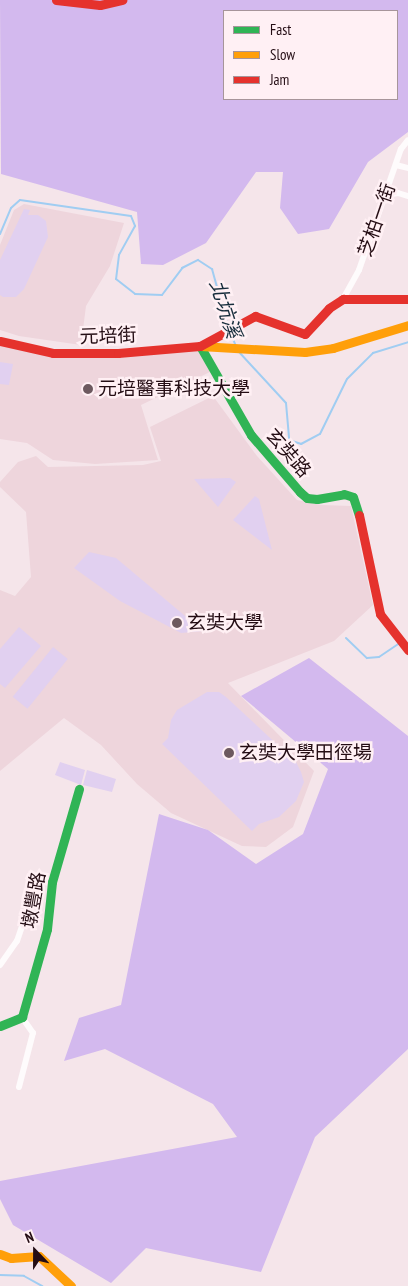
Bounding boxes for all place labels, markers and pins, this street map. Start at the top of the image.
place label: 元培醫事科技大學 [98,378,250,400]
marker: 元培醫事科技大學 [82,383,94,395]
place label: 玄奘大學 [187,612,263,634]
marker: 玄奘大學 [171,617,183,629]
place label: 玄奘大學田徑場 [239,742,372,764]
marker: 玄奘大學田徑場 [223,747,235,759]

